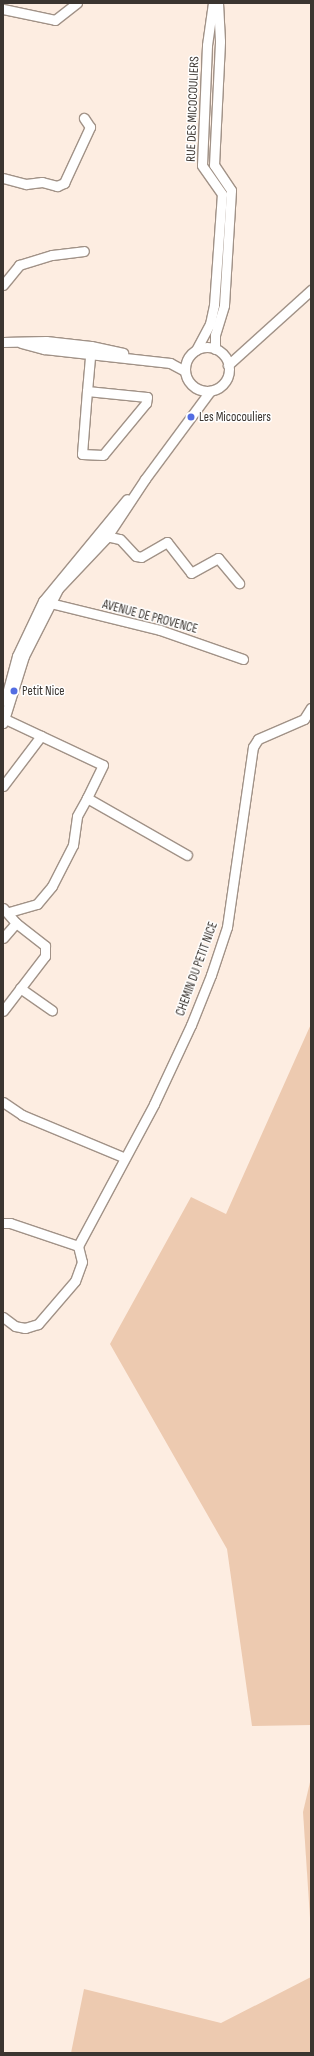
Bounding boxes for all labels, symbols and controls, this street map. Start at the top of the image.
street label: RUE DES MICOCOULIERS [183,56,203,162]
place label: Les Micocouliers [199,409,271,425]
marker: Les Micocouliers [186,412,196,422]
street label: AVENUE DE PROVENCE [101,597,199,637]
place label: Petit Nice [22,683,65,699]
marker: Petit Nice [9,686,19,696]
street label: CHEMIN DU PETIT NICE [173,920,221,1018]

